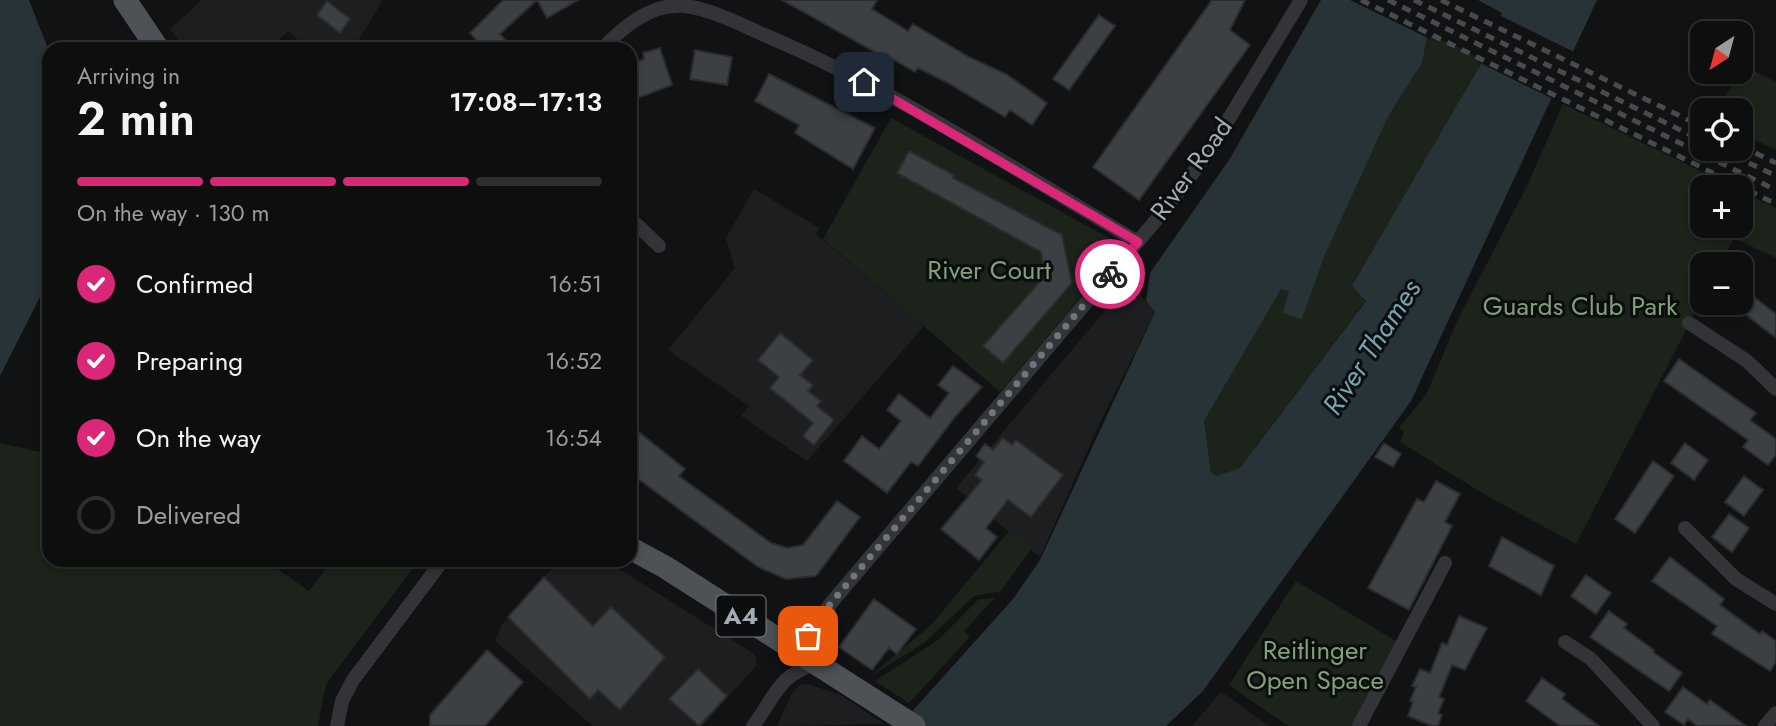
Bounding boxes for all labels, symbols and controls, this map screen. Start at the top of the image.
north arrow [1690,21,1754,84]
map controls [1690,21,1753,315]
pin [834,52,894,112]
text: Arriving in [77,59,180,93]
icon: home [845,63,883,101]
text: 17:08–17:13 [449,83,602,121]
text: 2 min [77,86,195,152]
button: locate [1690,98,1753,161]
street label: River Road [1141,110,1241,228]
button: + [1690,175,1753,238]
text: On the way · 130 m [77,196,269,230]
courier [1075,239,1145,309]
park label: River Court [927,251,1051,289]
button: − [1690,252,1753,315]
icon: bike [1091,255,1129,293]
icon: check [77,265,115,303]
text: Confirmed [136,265,253,303]
text: 16:51 [548,267,602,301]
water label: River Thames [1312,271,1431,423]
park label: Guards Club Park [1483,287,1678,325]
icon: check [77,342,115,380]
text: Preparing [136,342,243,380]
text: 16:52 [545,344,602,378]
icon: check [77,419,115,457]
text: On the way [136,419,261,457]
text: 16:54 [545,421,602,455]
text: Delivered [136,496,241,534]
road number: A4 [716,596,766,636]
pin [778,606,838,666]
icon: bag [789,617,827,655]
park label: Reitlinger Open Space [1246,631,1384,699]

